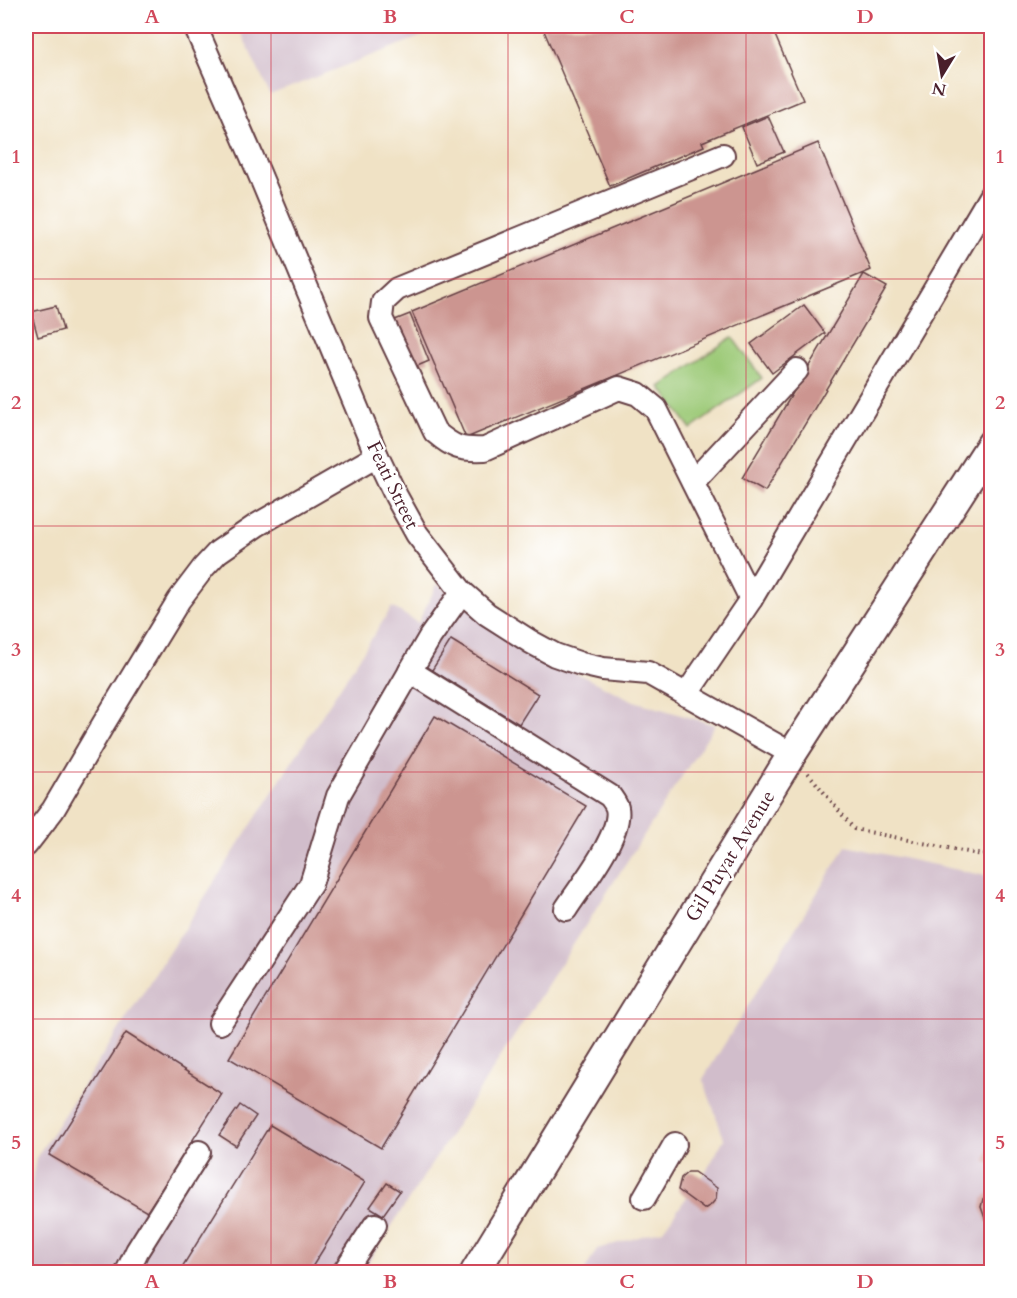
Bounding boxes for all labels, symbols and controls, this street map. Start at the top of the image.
text: A [144,3,160,30]
text: B [383,3,397,30]
text: C [619,3,635,30]
text: D [856,3,874,30]
north arrow [912,45,972,105]
text: N [930,77,948,101]
text: 1 [11,143,21,170]
text: 1 [995,143,1005,170]
text: 2 [11,389,21,416]
text: 2 [995,389,1005,416]
street label: Feati Street [360,437,426,534]
text: 3 [11,636,21,663]
text: 3 [995,636,1005,663]
street label: Gil Puyat Avenue [679,785,781,927]
text: 4 [11,882,21,909]
text: 4 [995,882,1005,909]
text: 5 [11,1129,21,1156]
text: 5 [995,1129,1005,1156]
text: A [144,1268,160,1295]
text: B [383,1268,397,1295]
text: C [619,1268,635,1295]
text: D [856,1268,874,1295]

